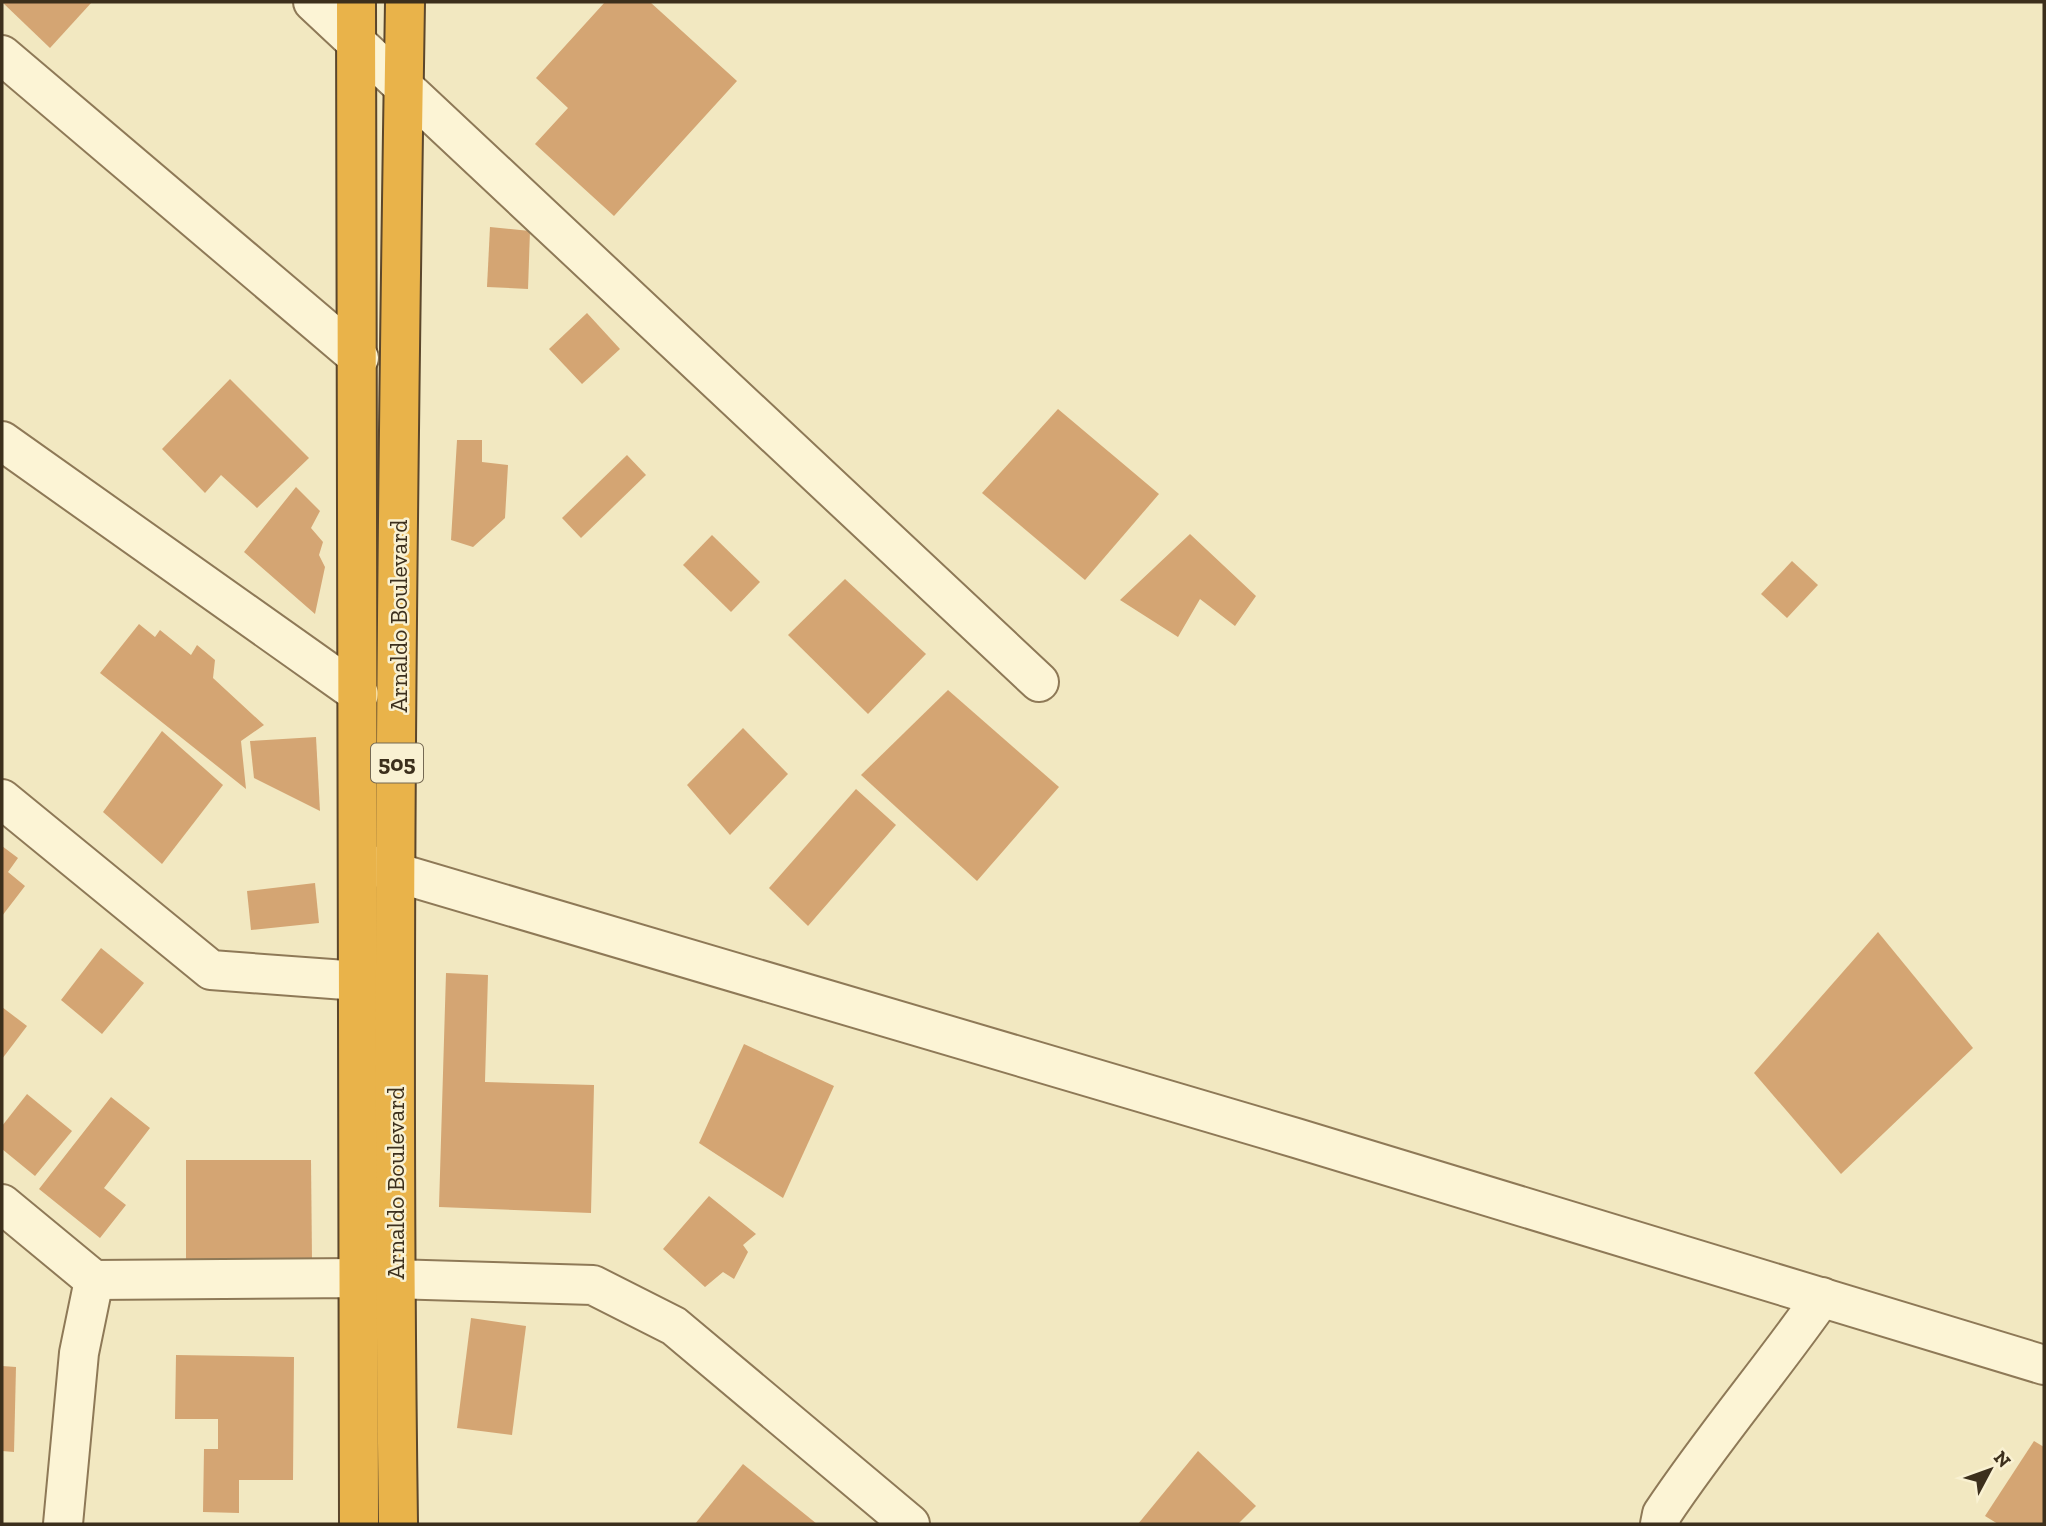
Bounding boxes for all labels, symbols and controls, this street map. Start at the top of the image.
street label: Arnaldo Boulevard [384,520,413,712]
road number: 505 [371,744,423,782]
street label: Arnaldo Boulevard [381,1087,410,1279]
north arrow [1955,1435,2025,1505]
text: N [1989,1446,2016,1472]

